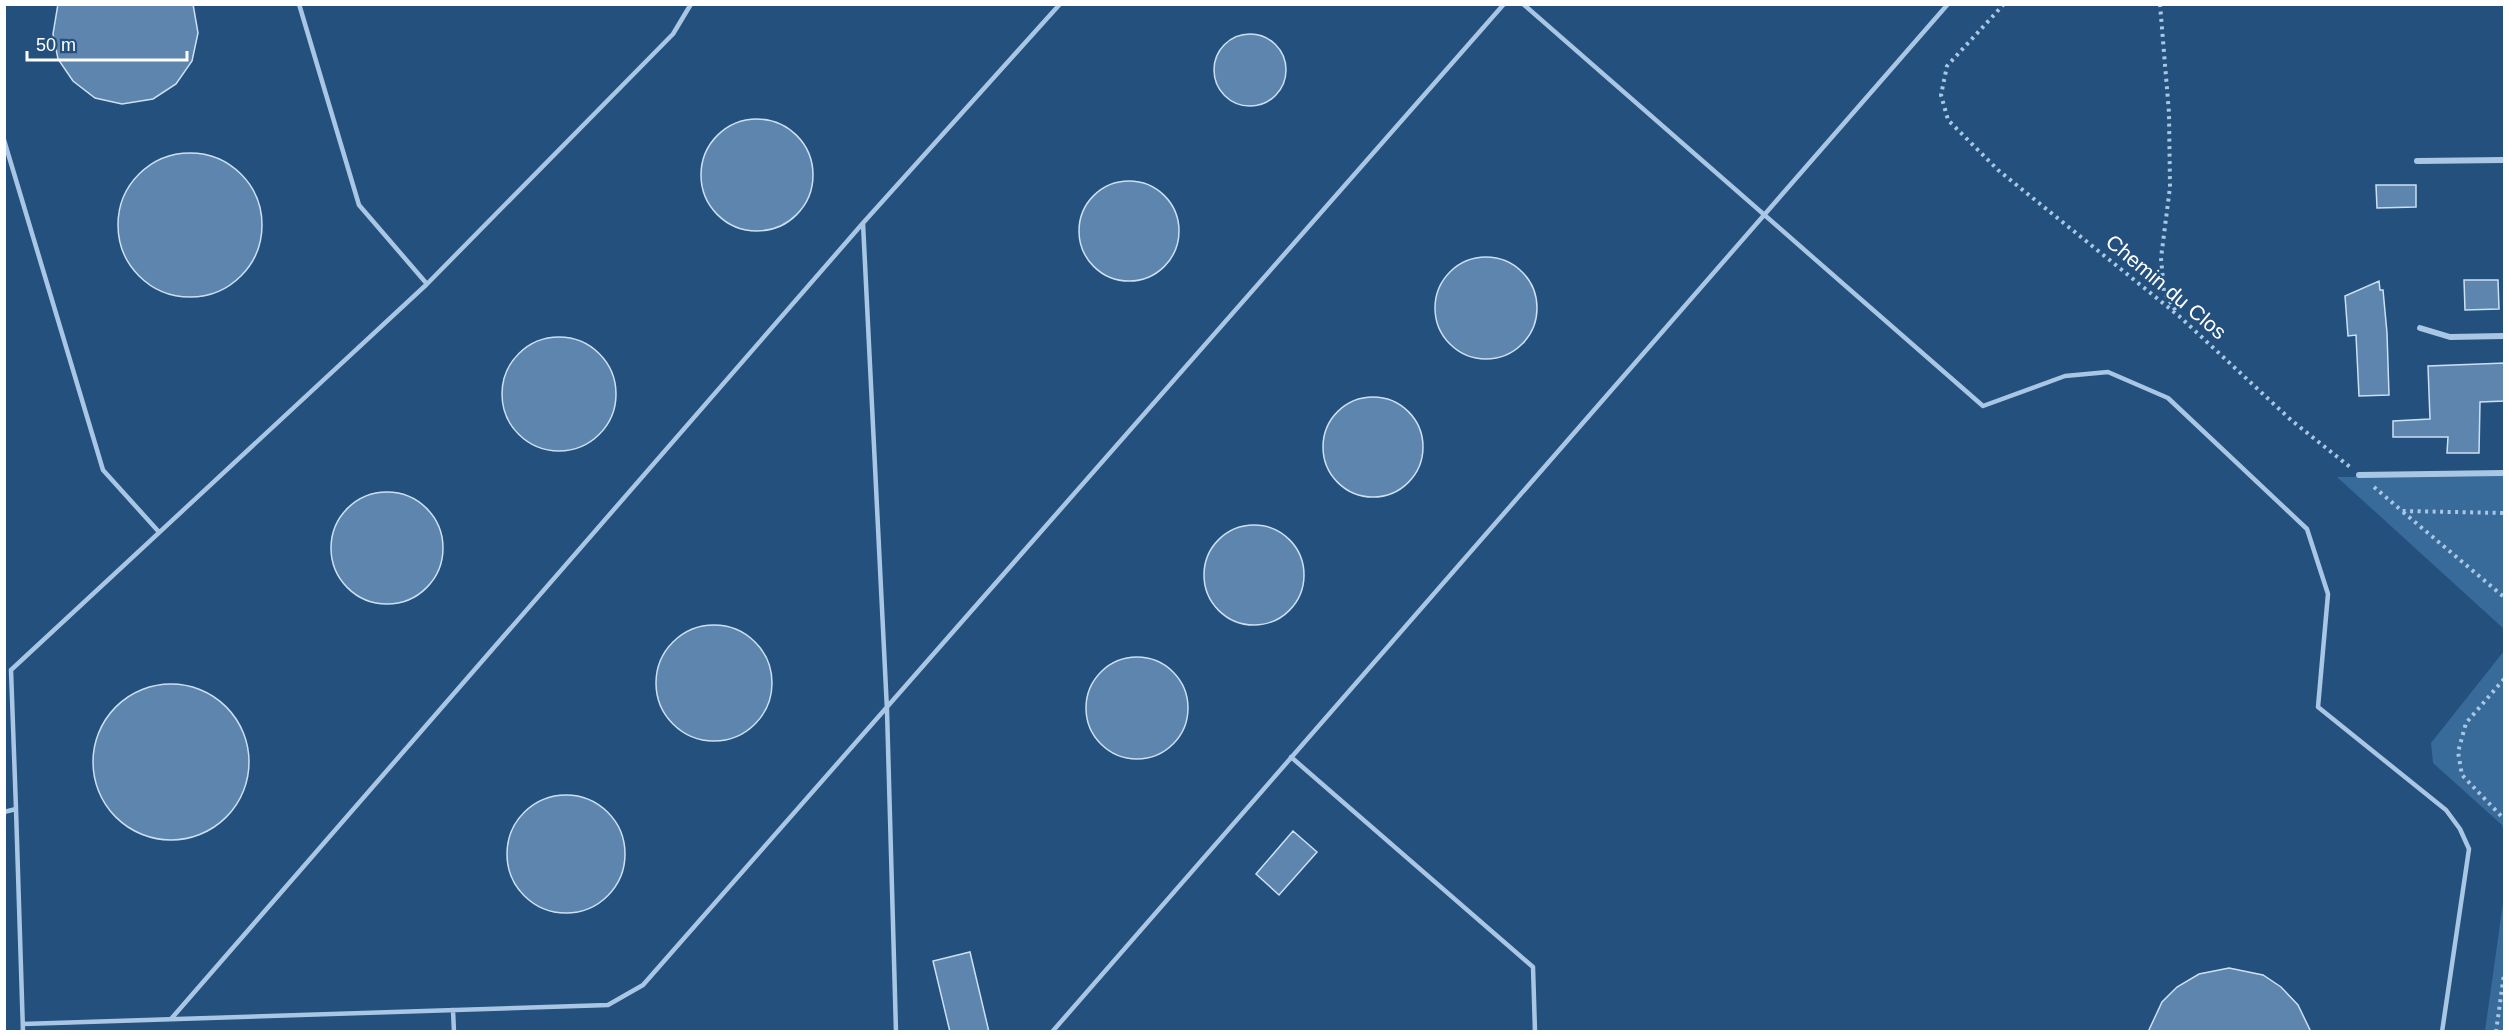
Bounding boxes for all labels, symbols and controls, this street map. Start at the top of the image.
scale bar [27,24,188,62]
text: 50 m [36,35,76,55]
street label: Chemin du Clos [2102,230,2231,343]

